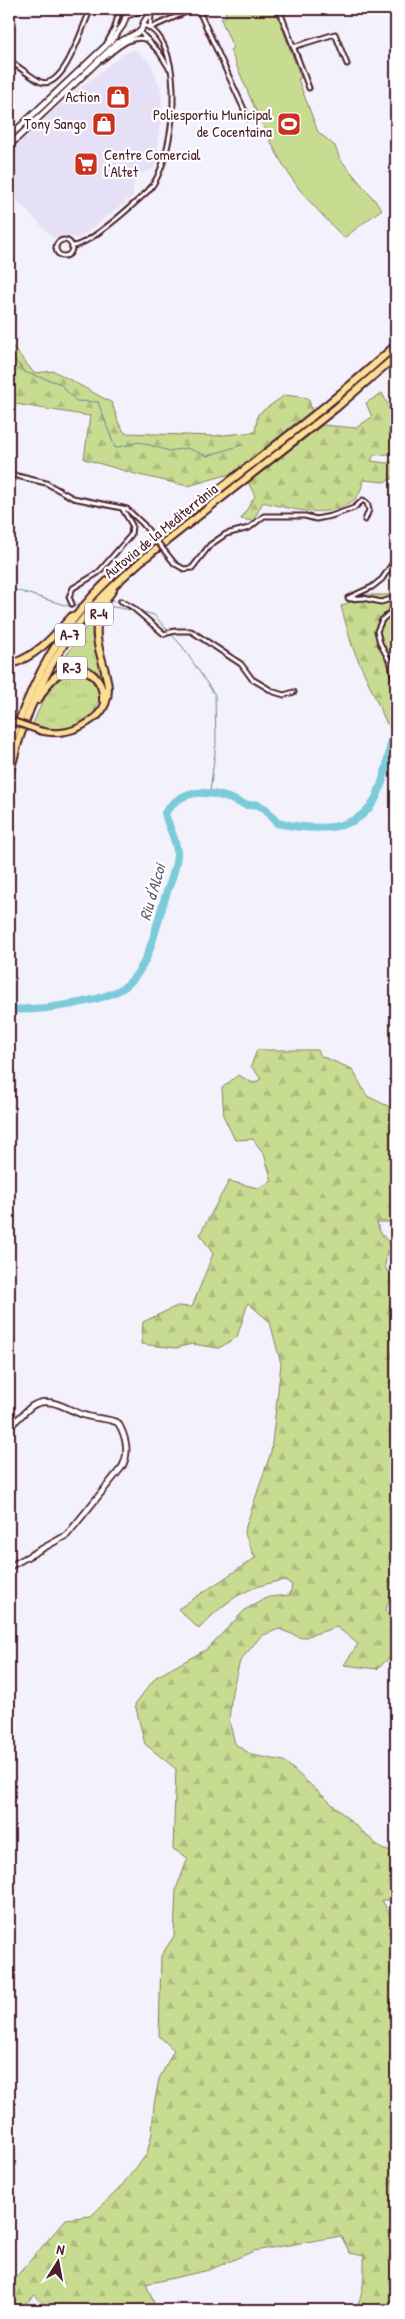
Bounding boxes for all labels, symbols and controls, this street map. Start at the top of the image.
shop icon: Action [105,84,131,110]
place label: Action [66,86,100,107]
place label: Poliesportiu Municipal de Cocentaina [153,104,272,142]
shop icon: Tony Sango [91,111,117,137]
sports icon: Poliesportiu Municipal de Cocentaina [276,111,302,137]
place label: Tony Sango [24,113,86,134]
place label: Centre Comercial l'Altet [104,144,201,182]
supermarket icon: Centre Comercial l'Altet [73,151,99,177]
street label: Autovia de la Mediterrània [99,478,222,583]
road number: R-4 [85,602,113,626]
road number: A-7 [55,624,85,646]
road number: R-3 [57,656,87,680]
water label: Riu d'Alcoi [133,860,171,923]
north arrow [32,2236,82,2286]
text: N [55,2239,67,2259]

